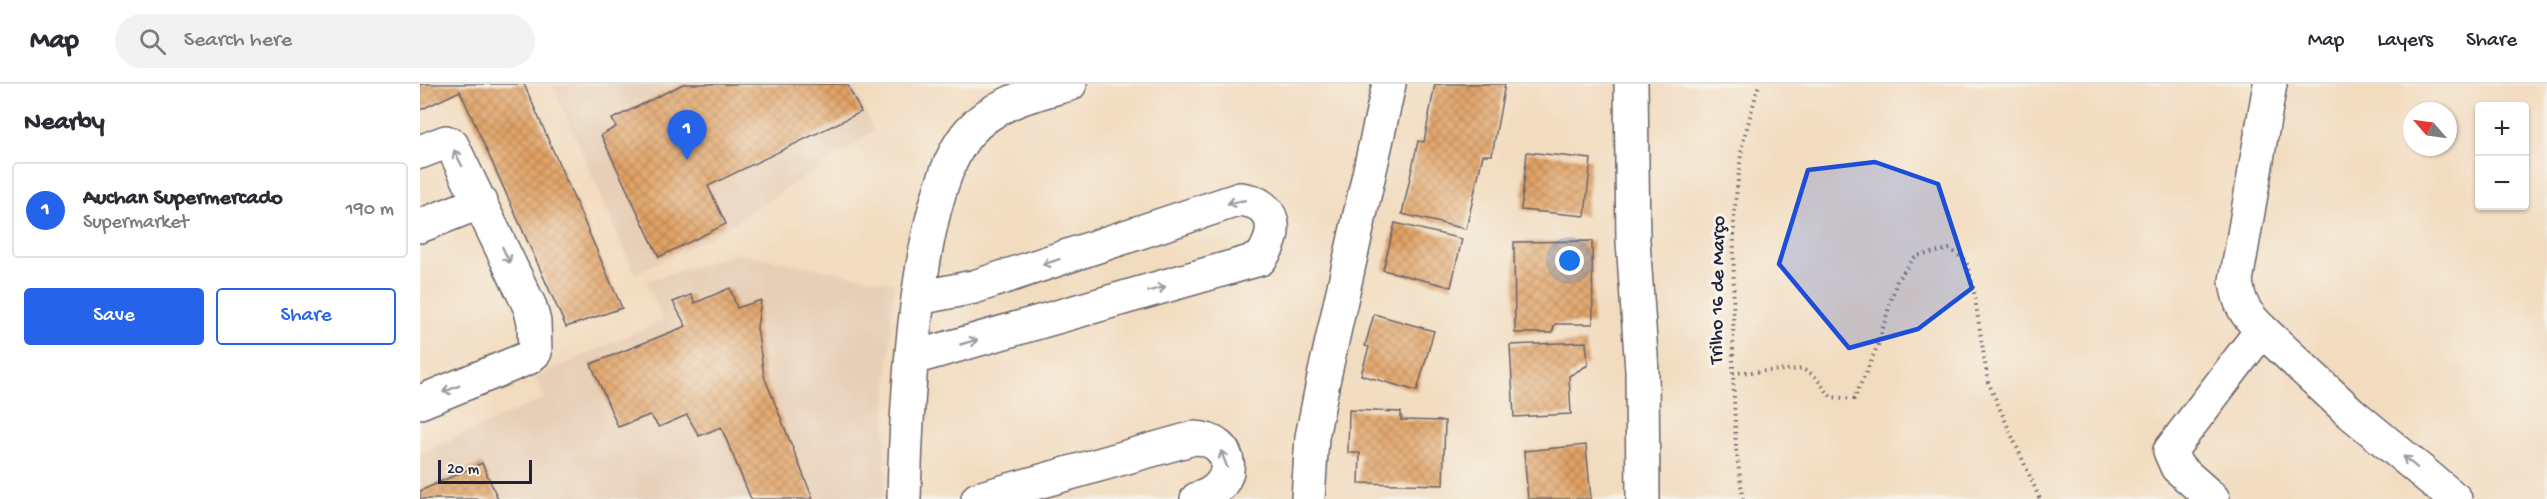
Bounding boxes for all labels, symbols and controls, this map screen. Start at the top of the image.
search box [115,14,535,68]
text: Map [30,25,79,58]
icon: search [136,25,169,58]
text: Search here [184,28,292,54]
text: Map [2308,29,2344,54]
text: Layers [2377,29,2433,54]
text: Share [2466,29,2517,54]
north arrow [2403,102,2457,156]
map controls [2475,102,2529,210]
button: + [2475,102,2529,156]
text: Nearby [24,108,105,139]
pin: 1 [668,110,706,160]
one-way arrow [452,150,464,168]
button: − [2475,156,2529,210]
text: Auchan Supermercado [83,186,283,212]
one-way arrow [1227,197,1246,208]
text: 1 [41,199,50,222]
text: 190 m [346,199,394,222]
text: Supermarket [83,212,189,235]
street label: Trilho 16 de Março [1706,216,1732,365]
one-way arrow [500,246,512,264]
your location [1555,246,1584,275]
one-way arrow [1042,257,1061,268]
one-way arrow [1147,282,1166,294]
button: Save [24,288,204,345]
button: Share [216,288,396,345]
one-way arrow [959,336,978,347]
one-way arrow [443,384,461,395]
one-way arrow [1217,450,1228,468]
one-way arrow [2402,455,2418,468]
scale bar [438,457,532,484]
text: 20 m [447,461,479,480]

